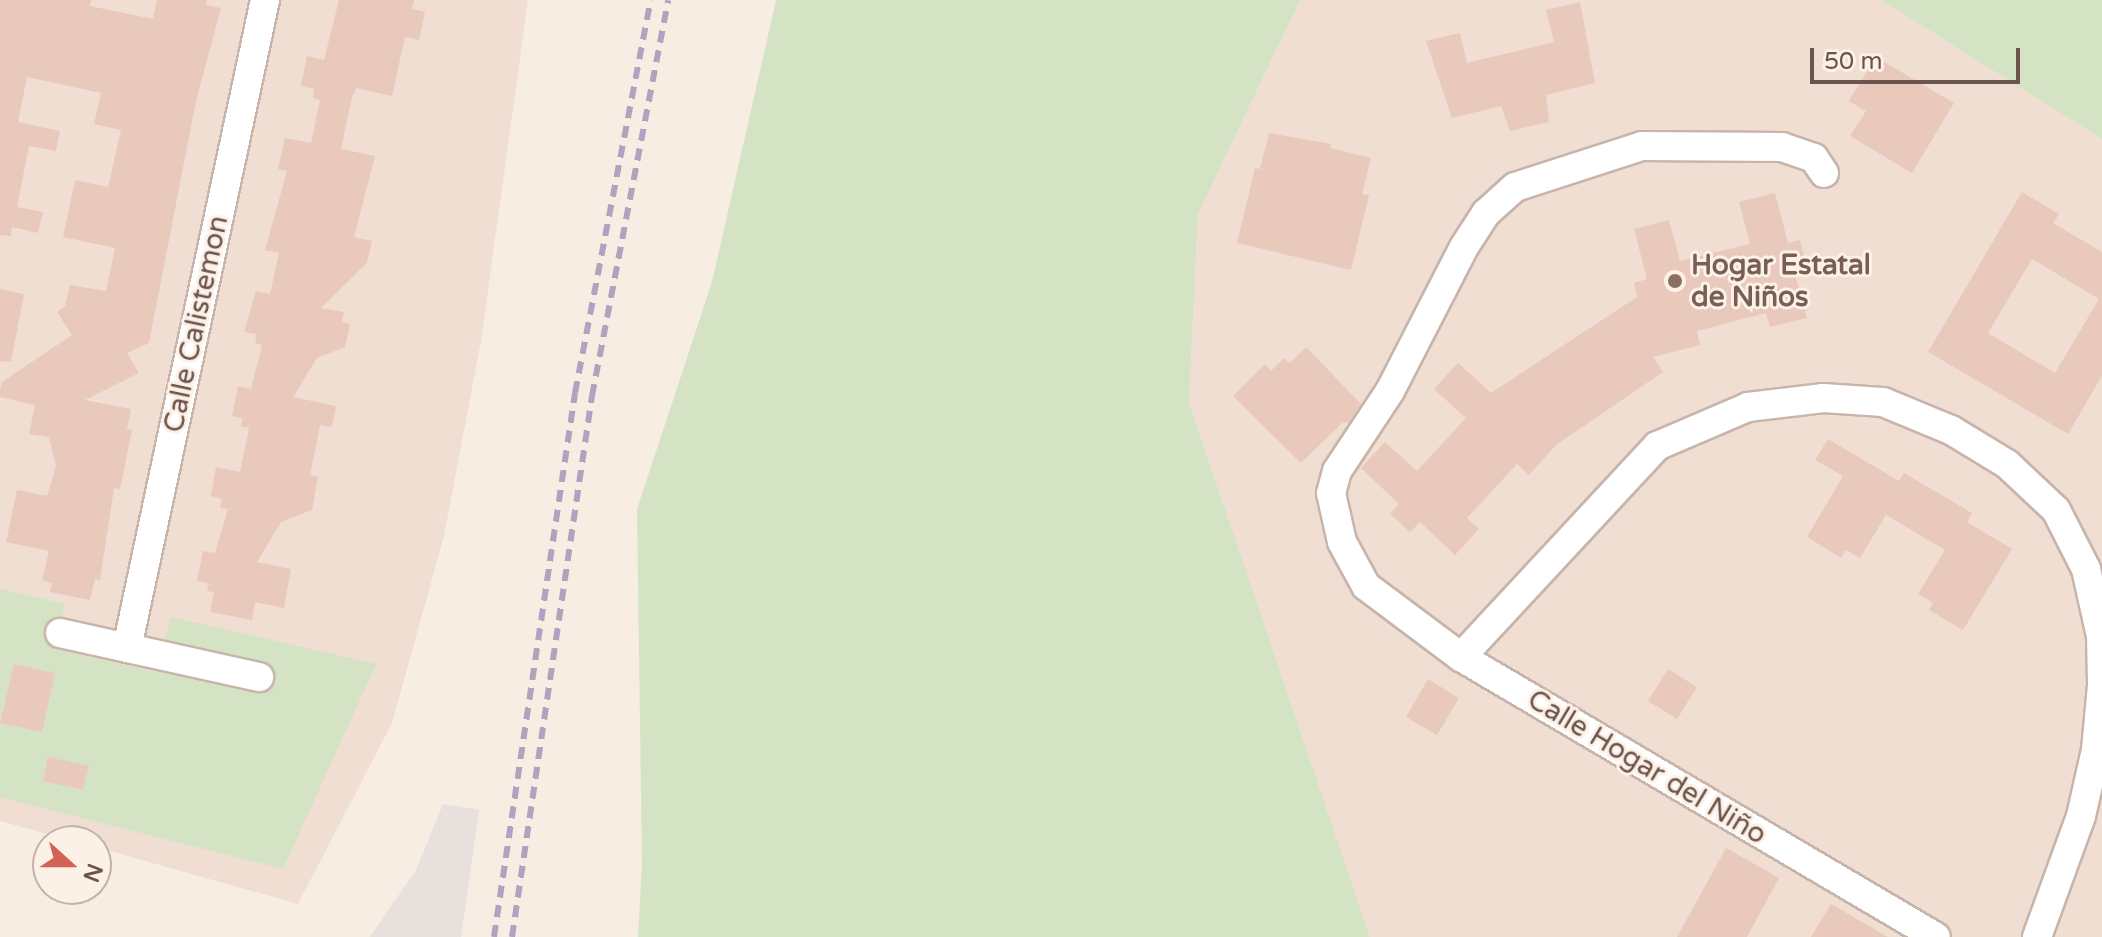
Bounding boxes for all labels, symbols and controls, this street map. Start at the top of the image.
scale bar [1814,32,2024,82]
text: 50 m [1824,47,1882,76]
street label: Calle Calistemon [157,212,235,436]
place label: Hogar Estatal de Niños [1691,248,1871,314]
marker: Hogar Estatal de Niños [1666,272,1684,290]
street label: Calle Hogar del Niño [1522,682,1772,852]
north arrow [32,825,112,905]
text: N [77,860,108,886]

